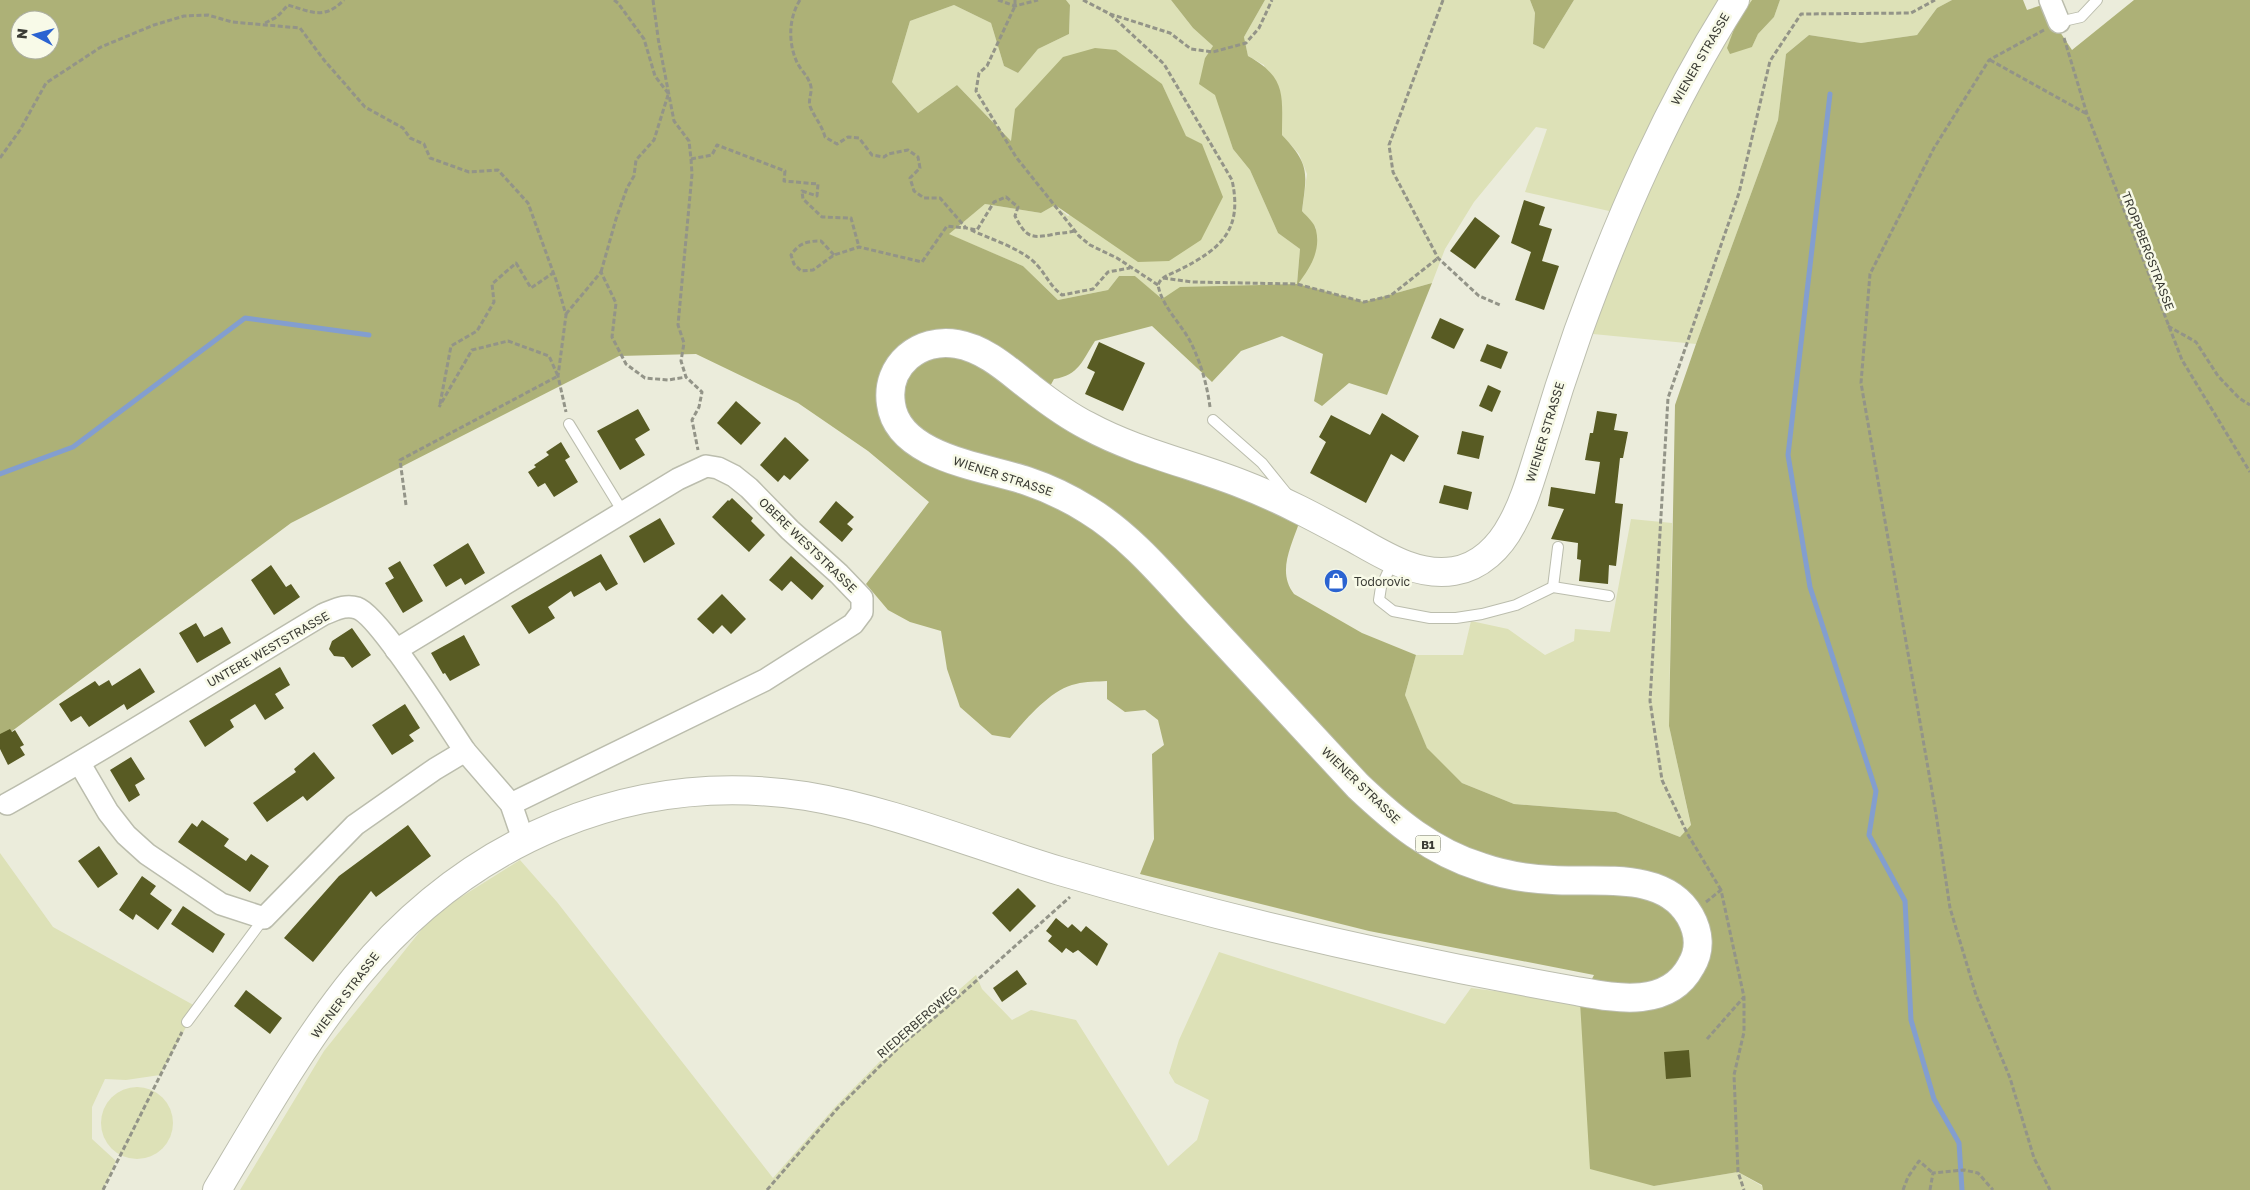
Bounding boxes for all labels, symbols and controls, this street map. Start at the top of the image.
north arrow [10,10,60,60]
street label: WIENER STRASSE [1668,10,1732,108]
text: N [13,27,31,40]
street label: TROPPBERGSTRASSE [2118,190,2178,312]
street label: WIENER STRASSE [1523,380,1567,484]
street label: WIENER STRASSE [951,453,1055,499]
street label: OBERE WESTSTRASSE [756,494,860,596]
shop icon: Todorovic [1323,568,1349,594]
place label: Todorovic [1354,574,1411,589]
street label: UNTERE WESTSTRASSE [204,608,332,690]
street label: WIENER STRASSE [1318,743,1404,827]
road number: B1 [1416,836,1440,852]
street label: WIENER STRASSE [308,949,382,1041]
street label: RIEDERBERGWEG [874,983,960,1061]

